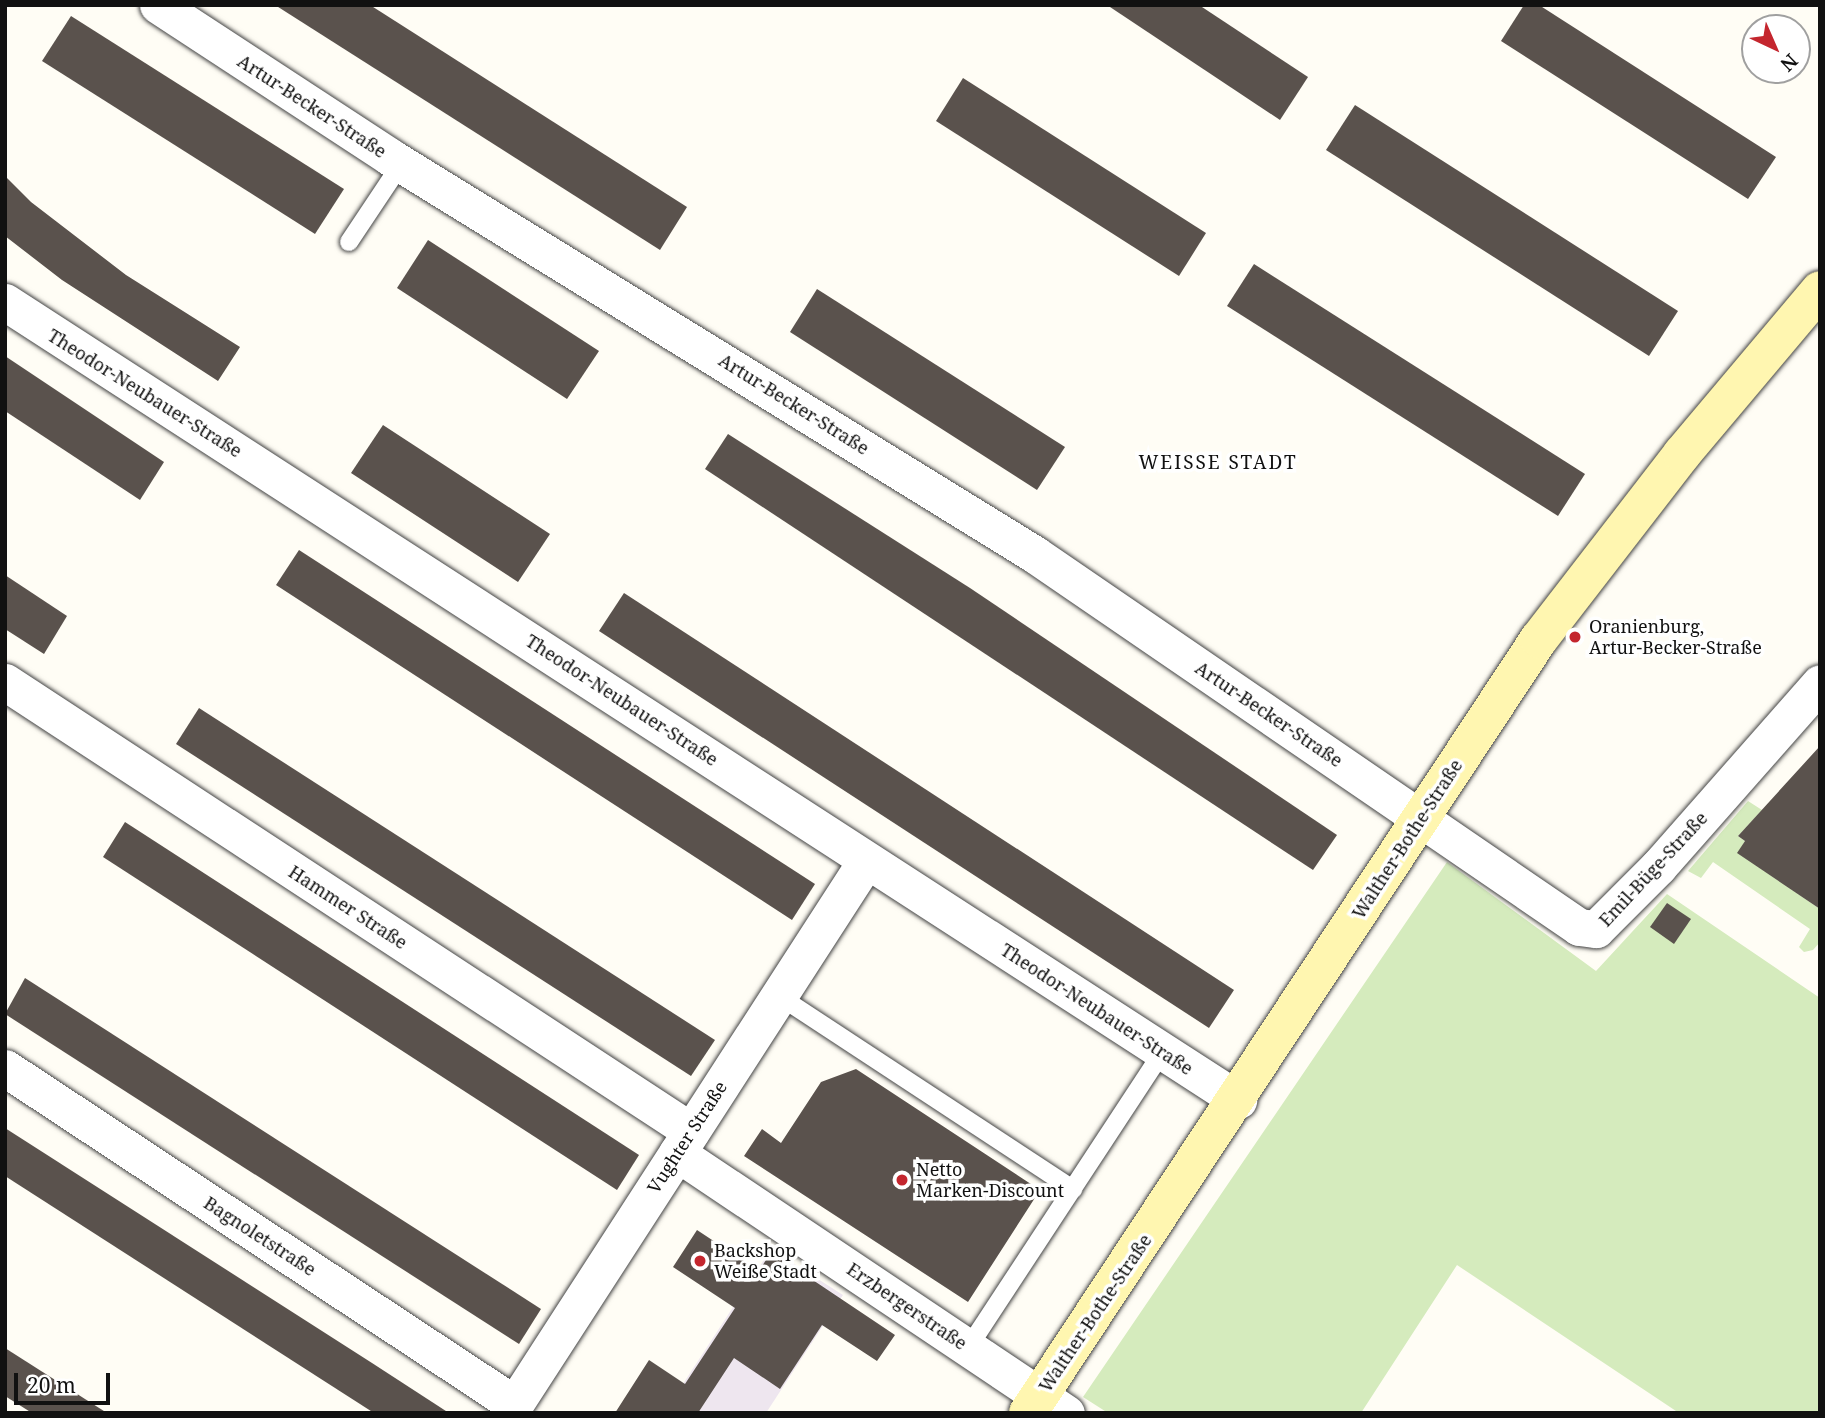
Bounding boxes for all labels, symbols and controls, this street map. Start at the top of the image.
north arrow [1741,14,1811,84]
text: N [1775,48,1804,77]
street label: Artur-Becker-Straße [234,50,390,162]
street label: Theodor-Neubauer-Straße [44,324,246,462]
street label: Artur-Becker-Straße [715,349,873,459]
district label: WEISSE STADT [1140,452,1296,474]
place label: Oranienburg, Artur-Becker-Straße [1589,616,1762,658]
marker: Oranienburg, Artur-Becker-Straße [1567,629,1583,645]
street label: Theodor-Neubauer-Straße [522,630,722,770]
street label: Artur-Becker-Straße [1191,657,1347,771]
street label: Walther-Bothe-Straße [1347,755,1467,923]
street label: Emil-Büge-Straße [1594,807,1712,931]
street label: Hammer Straße [285,861,411,953]
street label: Theodor-Neubauer-Straße [997,939,1197,1079]
street label: Vughter Straße [643,1077,731,1197]
place label: Netto Marken-Discount [916,1159,1064,1202]
marker: Netto Marken-Discount [894,1172,910,1188]
street label: Bagnoletstraße [200,1192,320,1280]
street label: Walther-Bothe-Straße [1034,1230,1156,1396]
place label: Backshop Weiße Stadt [714,1240,817,1282]
marker: Backshop Weiße Stadt [692,1253,708,1269]
street label: Erzbergerstraße [843,1258,971,1354]
scale bar [18,1358,114,1402]
text: 20 m [27,1371,76,1399]

